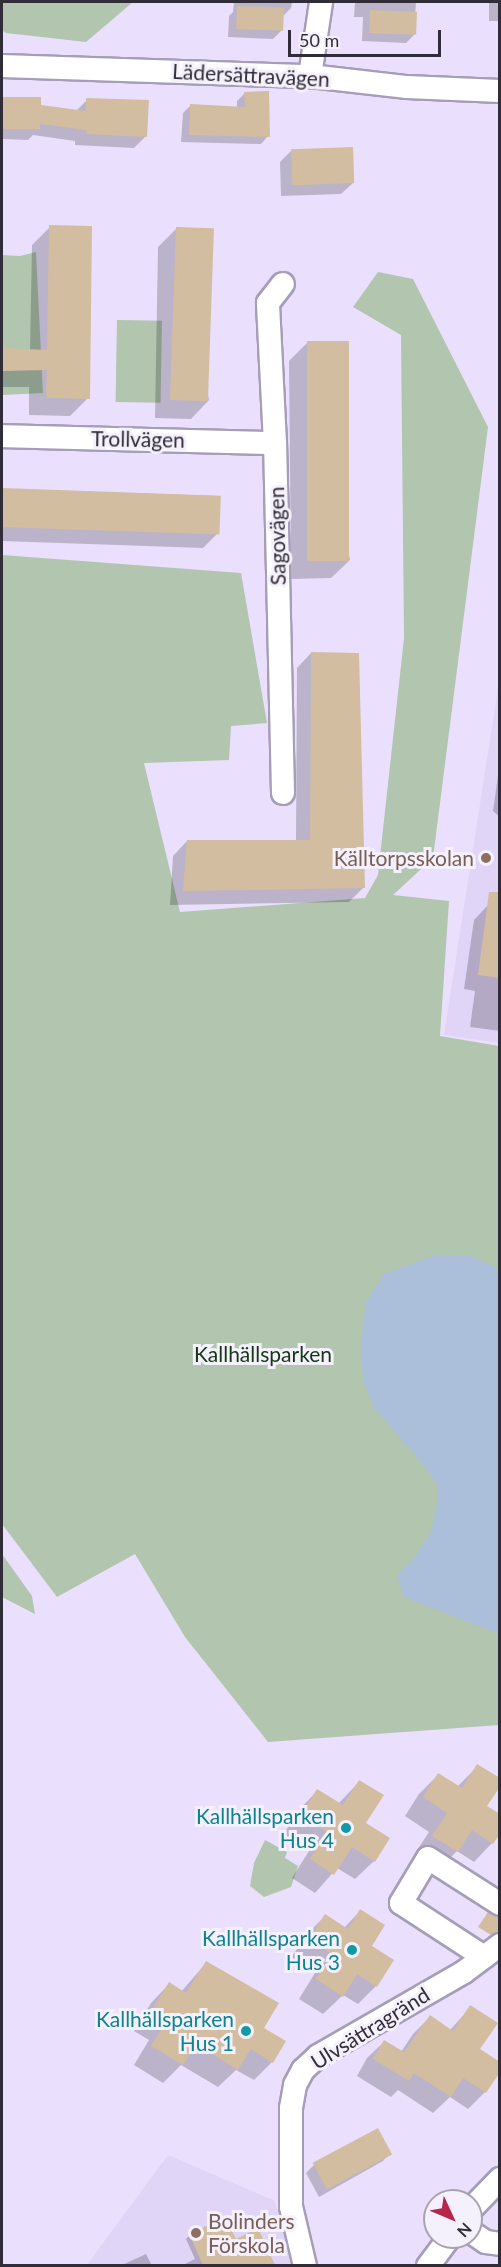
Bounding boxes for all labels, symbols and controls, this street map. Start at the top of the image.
scale bar [291,18,444,56]
text: 50 m [299,29,339,51]
street label: Lädersättravägen [172,58,330,92]
street label: Trollvägen [91,426,185,452]
street label: Sagovägen [264,486,290,586]
place label: Källtorpsskolan [334,845,474,871]
marker: Källtorpsskolan [479,851,493,865]
park label: Kallhällsparken [194,1341,332,1367]
place label: Kallhällsparken Hus 4 [196,1803,334,1853]
marker: Kallhällsparken Hus 4 [339,1821,353,1835]
place label: Kallhällsparken Hus 3 [202,1925,340,1975]
marker: Kallhällsparken Hus 3 [345,1943,359,1957]
street label: Ulvsättragränd [306,1982,434,2074]
place label: Kallhällsparken Hus 1 [96,2006,234,2056]
marker: Kallhällsparken Hus 1 [239,2024,253,2038]
north arrow [423,2189,483,2249]
place label: Bolinders Förskola [208,2208,295,2258]
text: N [454,2219,476,2241]
marker: Bolinders Förskola [189,2226,203,2240]

